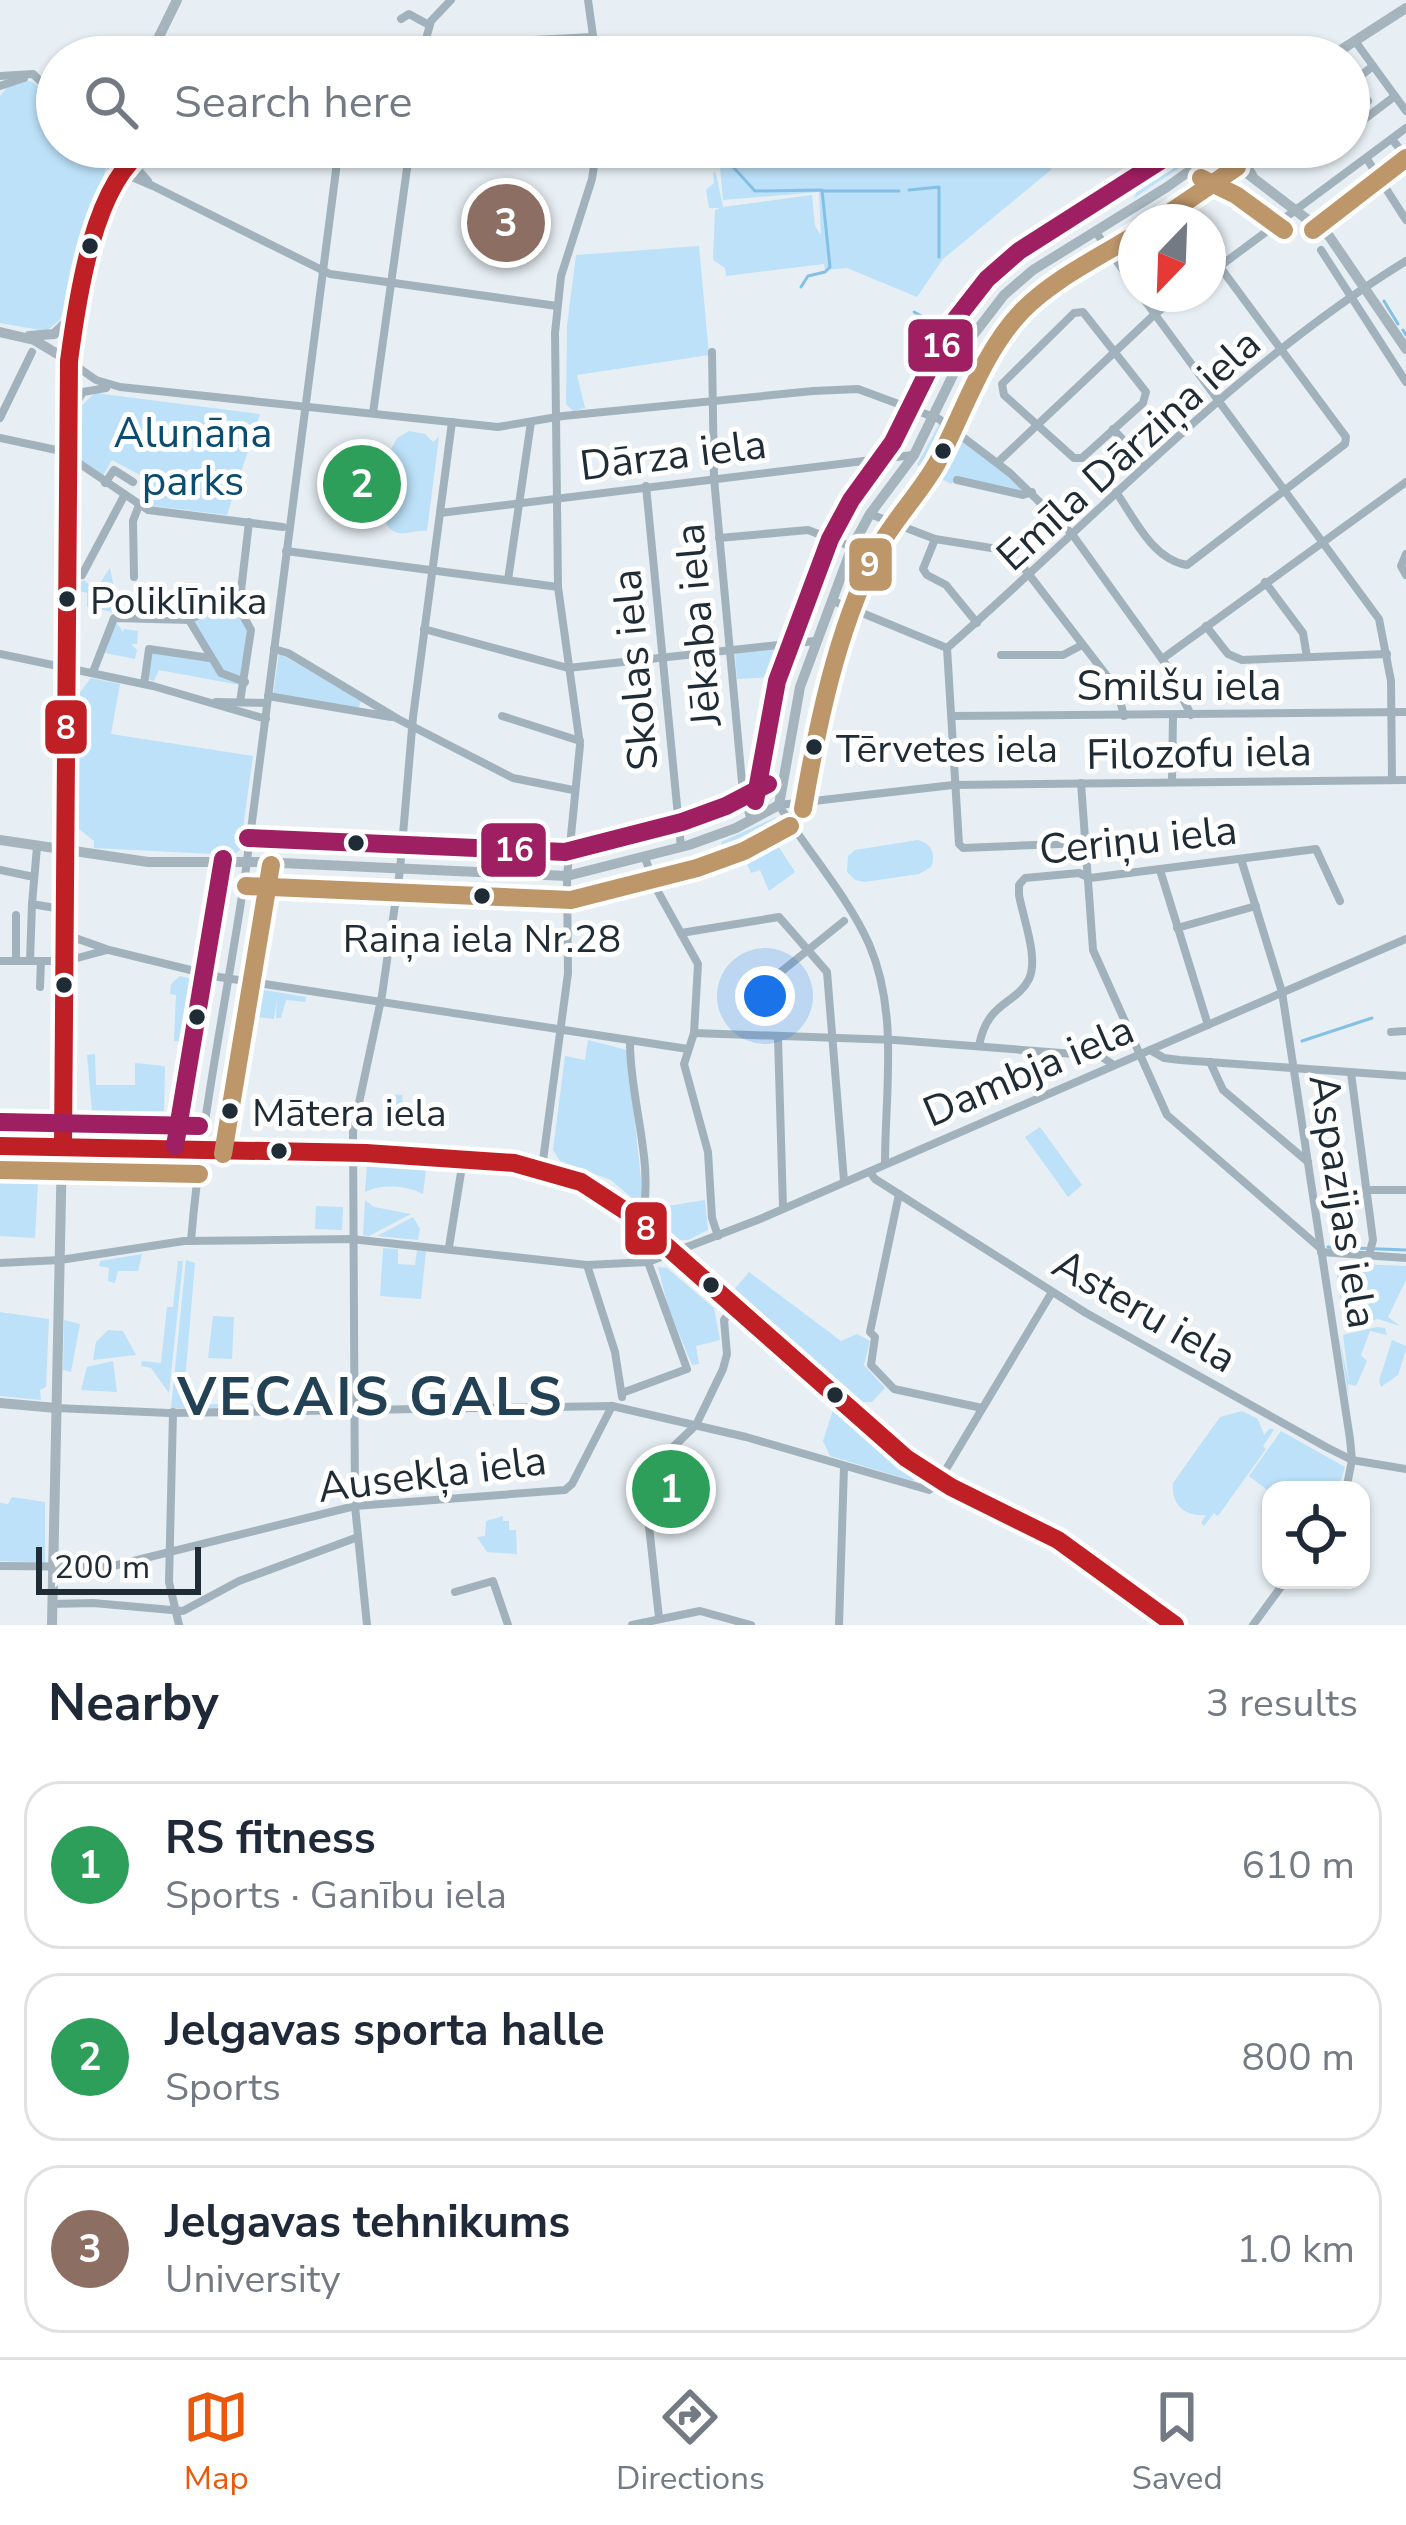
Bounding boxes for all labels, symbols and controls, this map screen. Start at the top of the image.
search box [36,36,1370,168]
icon: search [78,69,144,135]
text: Search here [174,72,413,133]
pin: 3 [467,178,545,268]
north arrow [1118,204,1226,312]
unlabelled marker [79,235,101,257]
street label: Emīla Dārziņa iela [985,316,1273,584]
line badge: 16 [906,317,975,374]
text: 16 [921,324,961,369]
park label: Alunāna parks [114,405,272,510]
street label: Dārza iela [577,416,770,495]
pin: 2 [323,439,401,529]
unlabelled marker [932,440,954,462]
street label: Jēkaba iela [661,521,736,730]
line badge: 9 [847,536,894,593]
text: 9 [860,543,880,588]
street label: Skolas iela [598,567,673,773]
place label: Poliklīnika [90,575,267,628]
marker: Poliklīnika [56,588,78,610]
street label: Smilšu iela [1076,658,1282,715]
line badge: 8 [43,698,89,756]
text: 8 [56,706,76,751]
place label: Tērvetes iela [836,723,1058,776]
street label: Filozofu iela [1086,723,1312,784]
marker: Tērvetes iela [803,736,825,758]
street label: Ceriņu iela [1036,802,1240,879]
line badge: 16 [479,821,548,879]
text: 16 [494,828,534,873]
unlabelled marker [345,832,367,854]
marker: Raiņa iela Nr.28 [471,885,493,907]
place label: Raiņa iela Nr.28 [343,913,621,966]
your location [735,966,795,1026]
unlabelled marker [53,974,75,996]
street label: Dambja iela [915,1001,1143,1141]
unlabelled marker [186,1006,208,1028]
street label: Aspazijas iela [1294,1070,1391,1332]
place label: Mātera iela [252,1087,447,1140]
marker: Mātera iela [219,1100,241,1122]
unlabelled marker [268,1140,290,1162]
line badge: 8 [623,1200,669,1257]
text: 8 [636,1207,656,1252]
street label: Asteru iela [1042,1236,1247,1387]
unlabelled marker [700,1274,722,1296]
district label: VECAIS GALS [176,1360,565,1434]
unlabelled marker [824,1384,846,1406]
street label: Ausekļa iela [315,1432,550,1517]
pin: 1 [632,1444,710,1534]
map controls [1262,1481,1370,1589]
button: locate [1262,1481,1370,1589]
scale bar [36,1541,201,1594]
text: 200 m [54,1545,150,1590]
text: Nearby [48,1668,219,1738]
text: 3 results [1206,1677,1358,1730]
text: RS fitness [165,1808,376,1869]
text: 1 [78,1839,102,1892]
text: 610 m [1241,1839,1355,1892]
text: Sports · Ganību iela [165,1869,507,1922]
text: Jelgavas sporta halle [165,2000,605,2061]
text: 2 [78,2031,102,2084]
text: 800 m [1241,2031,1355,2084]
text: Sports [165,2061,281,2114]
text: Jelgavas tehnikums [165,2192,570,2253]
text: 3 [78,2223,102,2276]
text: 1.0 km [1236,2223,1355,2276]
text: University [165,2253,341,2306]
tab: Map [183,2384,249,2501]
tab: Directions [616,2384,765,2501]
tab: Saved [1131,2384,1223,2501]

